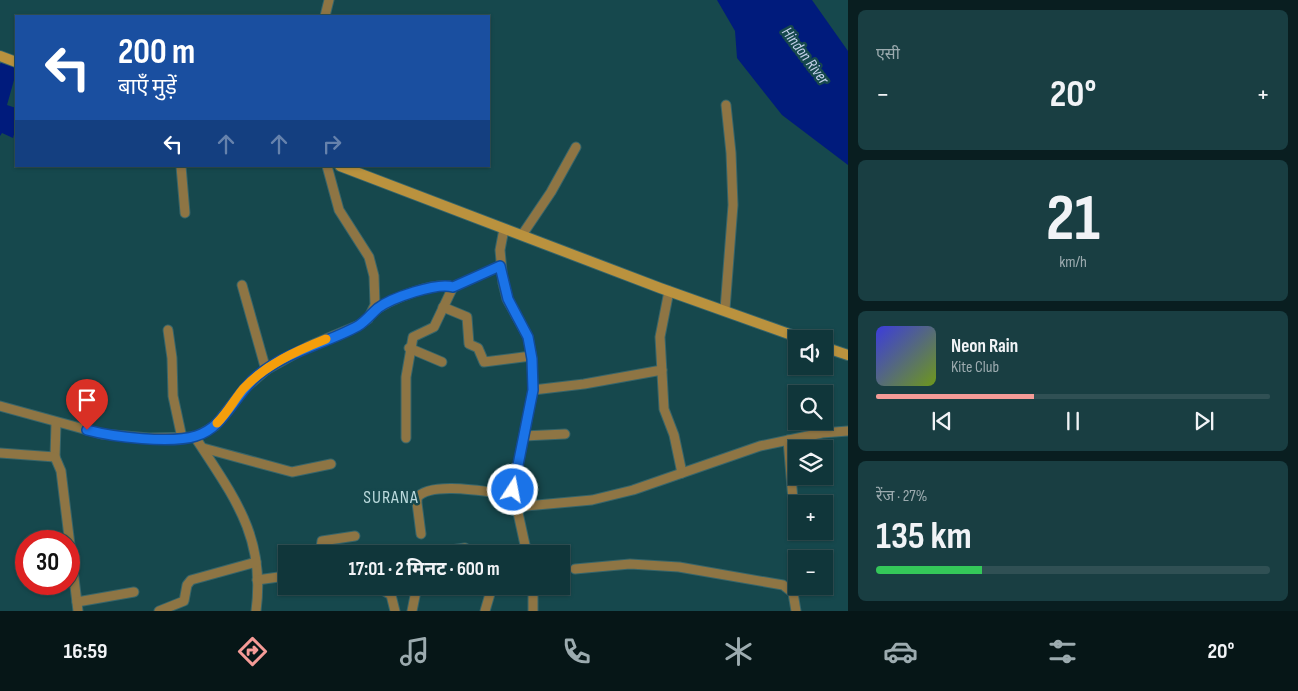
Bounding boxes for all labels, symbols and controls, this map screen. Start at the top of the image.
water label: Hindon River [777,24,833,89]
text: 200 m [118,31,195,74]
icon: left [35,35,100,100]
text: एसी [876,45,900,64]
text: 20° [1050,72,1096,117]
text: बाएँ मुड़ें [118,74,177,101]
text: − [876,78,890,111]
text: + [1256,78,1270,111]
icon: left [159,130,187,158]
icon: ahead [212,130,240,158]
icon: ahead [265,130,293,158]
icon: right [318,130,346,158]
text: 21 [1046,181,1100,259]
text: km/h [1059,253,1087,272]
map controls [788,330,833,595]
button: sound [788,330,833,375]
text: Neon Rain [951,335,1018,358]
text: Kite Club [951,358,999,377]
pin [66,379,108,430]
button: search [788,385,833,430]
icon: arrive [73,386,101,414]
icon: previous [928,407,956,435]
icon: pause [1059,407,1087,435]
icon: next [1190,407,1218,435]
button: layers [788,440,833,485]
position arrow [486,463,538,515]
district label: SURANA [363,487,419,508]
text: रेंज · 27% [876,487,927,506]
button: + [788,495,833,540]
text: 135 km [876,514,972,559]
speed limit sign: 30 [15,530,80,595]
button: − [788,550,833,595]
text: 17:01 · 2 मिनट · 600 m [349,558,499,581]
icon: directions [235,634,270,669]
icon: music [397,634,432,669]
icon: phone [559,634,594,669]
icon: climate [721,634,756,669]
icon: car [883,634,918,669]
icon: filters [1045,634,1080,669]
text: 16:59 [64,638,108,665]
text: 20° [1207,638,1234,665]

